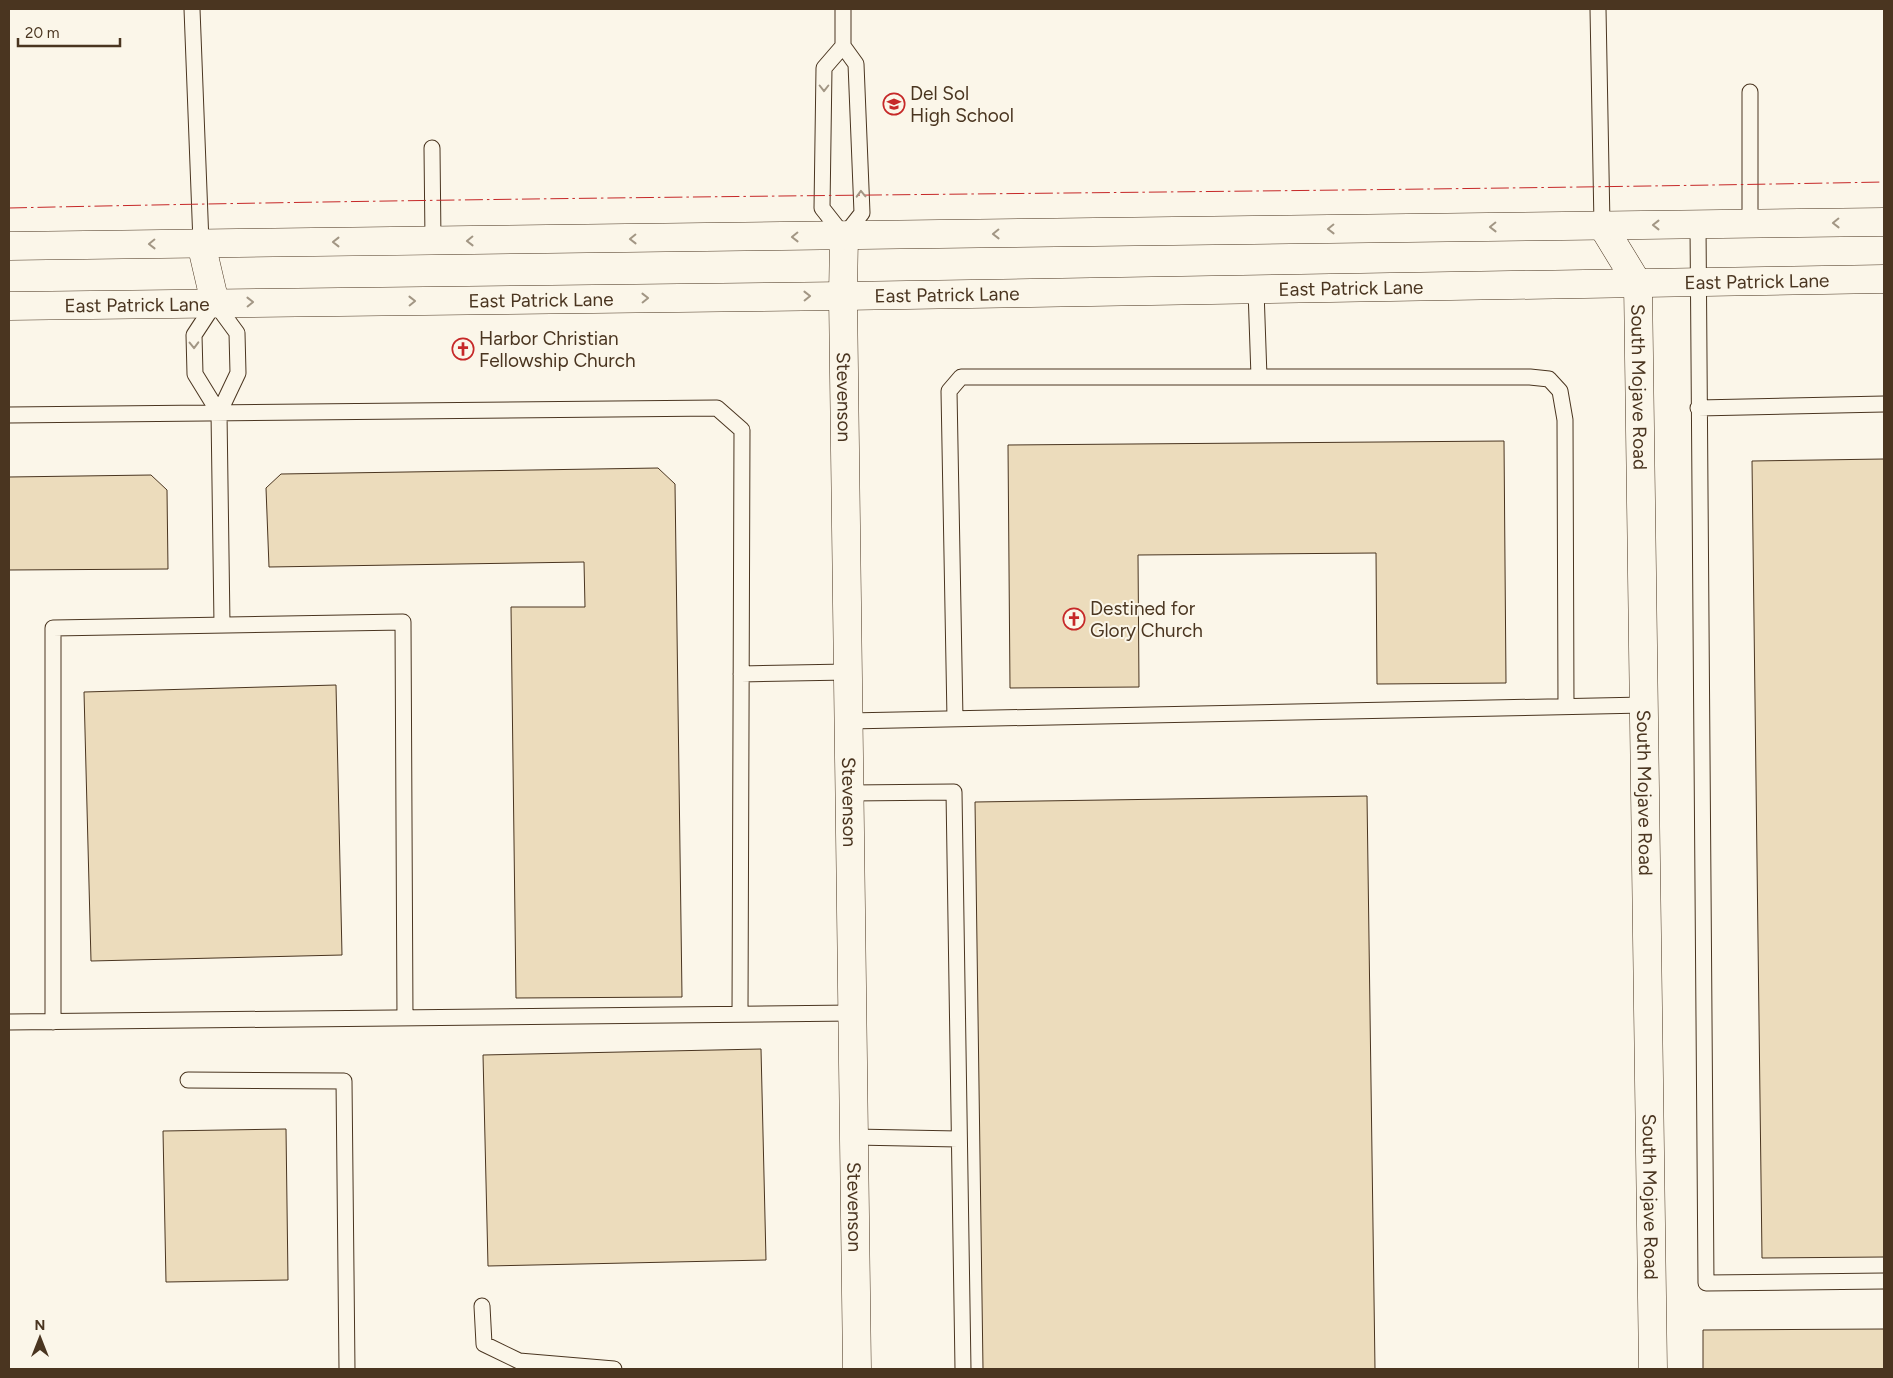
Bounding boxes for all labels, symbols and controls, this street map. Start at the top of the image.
scale bar [18,15,120,47]
text: 20 m [25,24,59,42]
place label: Del Sol High School [910,82,1014,127]
one-way arrow [819,84,829,92]
school or university icon: Del Sol High School [882,92,906,116]
one-way arrow [856,189,867,197]
one-way arrow [1831,217,1839,228]
one-way arrow [1651,220,1659,230]
one-way arrow [1489,221,1497,232]
one-way arrow [1326,224,1334,234]
one-way arrow [992,229,1000,239]
one-way arrow [791,232,799,242]
one-way arrow [629,234,636,244]
one-way arrow [466,236,474,246]
one-way arrow [332,237,340,247]
one-way arrow [148,239,156,249]
street label: East Patrick Lane [1684,269,1830,294]
street label: East Patrick Lane [1278,276,1424,301]
street label: East Patrick Lane [874,282,1020,307]
street label: East Patrick Lane [468,288,614,312]
one-way arrow [804,291,812,302]
street label: East Patrick Lane [64,293,210,317]
one-way arrow [642,293,649,303]
one-way arrow [409,296,417,306]
one-way arrow [246,297,254,308]
street label: South Mojave Road [1626,304,1652,470]
place label: Harbor Christian Fellowship Church [479,327,636,372]
church icon: Harbor Christian Fellowship Church [451,337,475,361]
one-way arrow [189,342,200,350]
street label: Stevenson [832,352,856,442]
place label: Destined for Glory Church [1090,597,1203,642]
church icon: Destined for Glory Church [1062,607,1086,631]
street label: South Mojave Road [1632,710,1657,876]
street label: Stevenson [837,757,861,847]
street label: South Mojave Road [1637,1114,1663,1280]
street label: Stevenson [842,1162,866,1252]
north arrow [15,1313,65,1363]
text: N [35,1317,45,1334]

